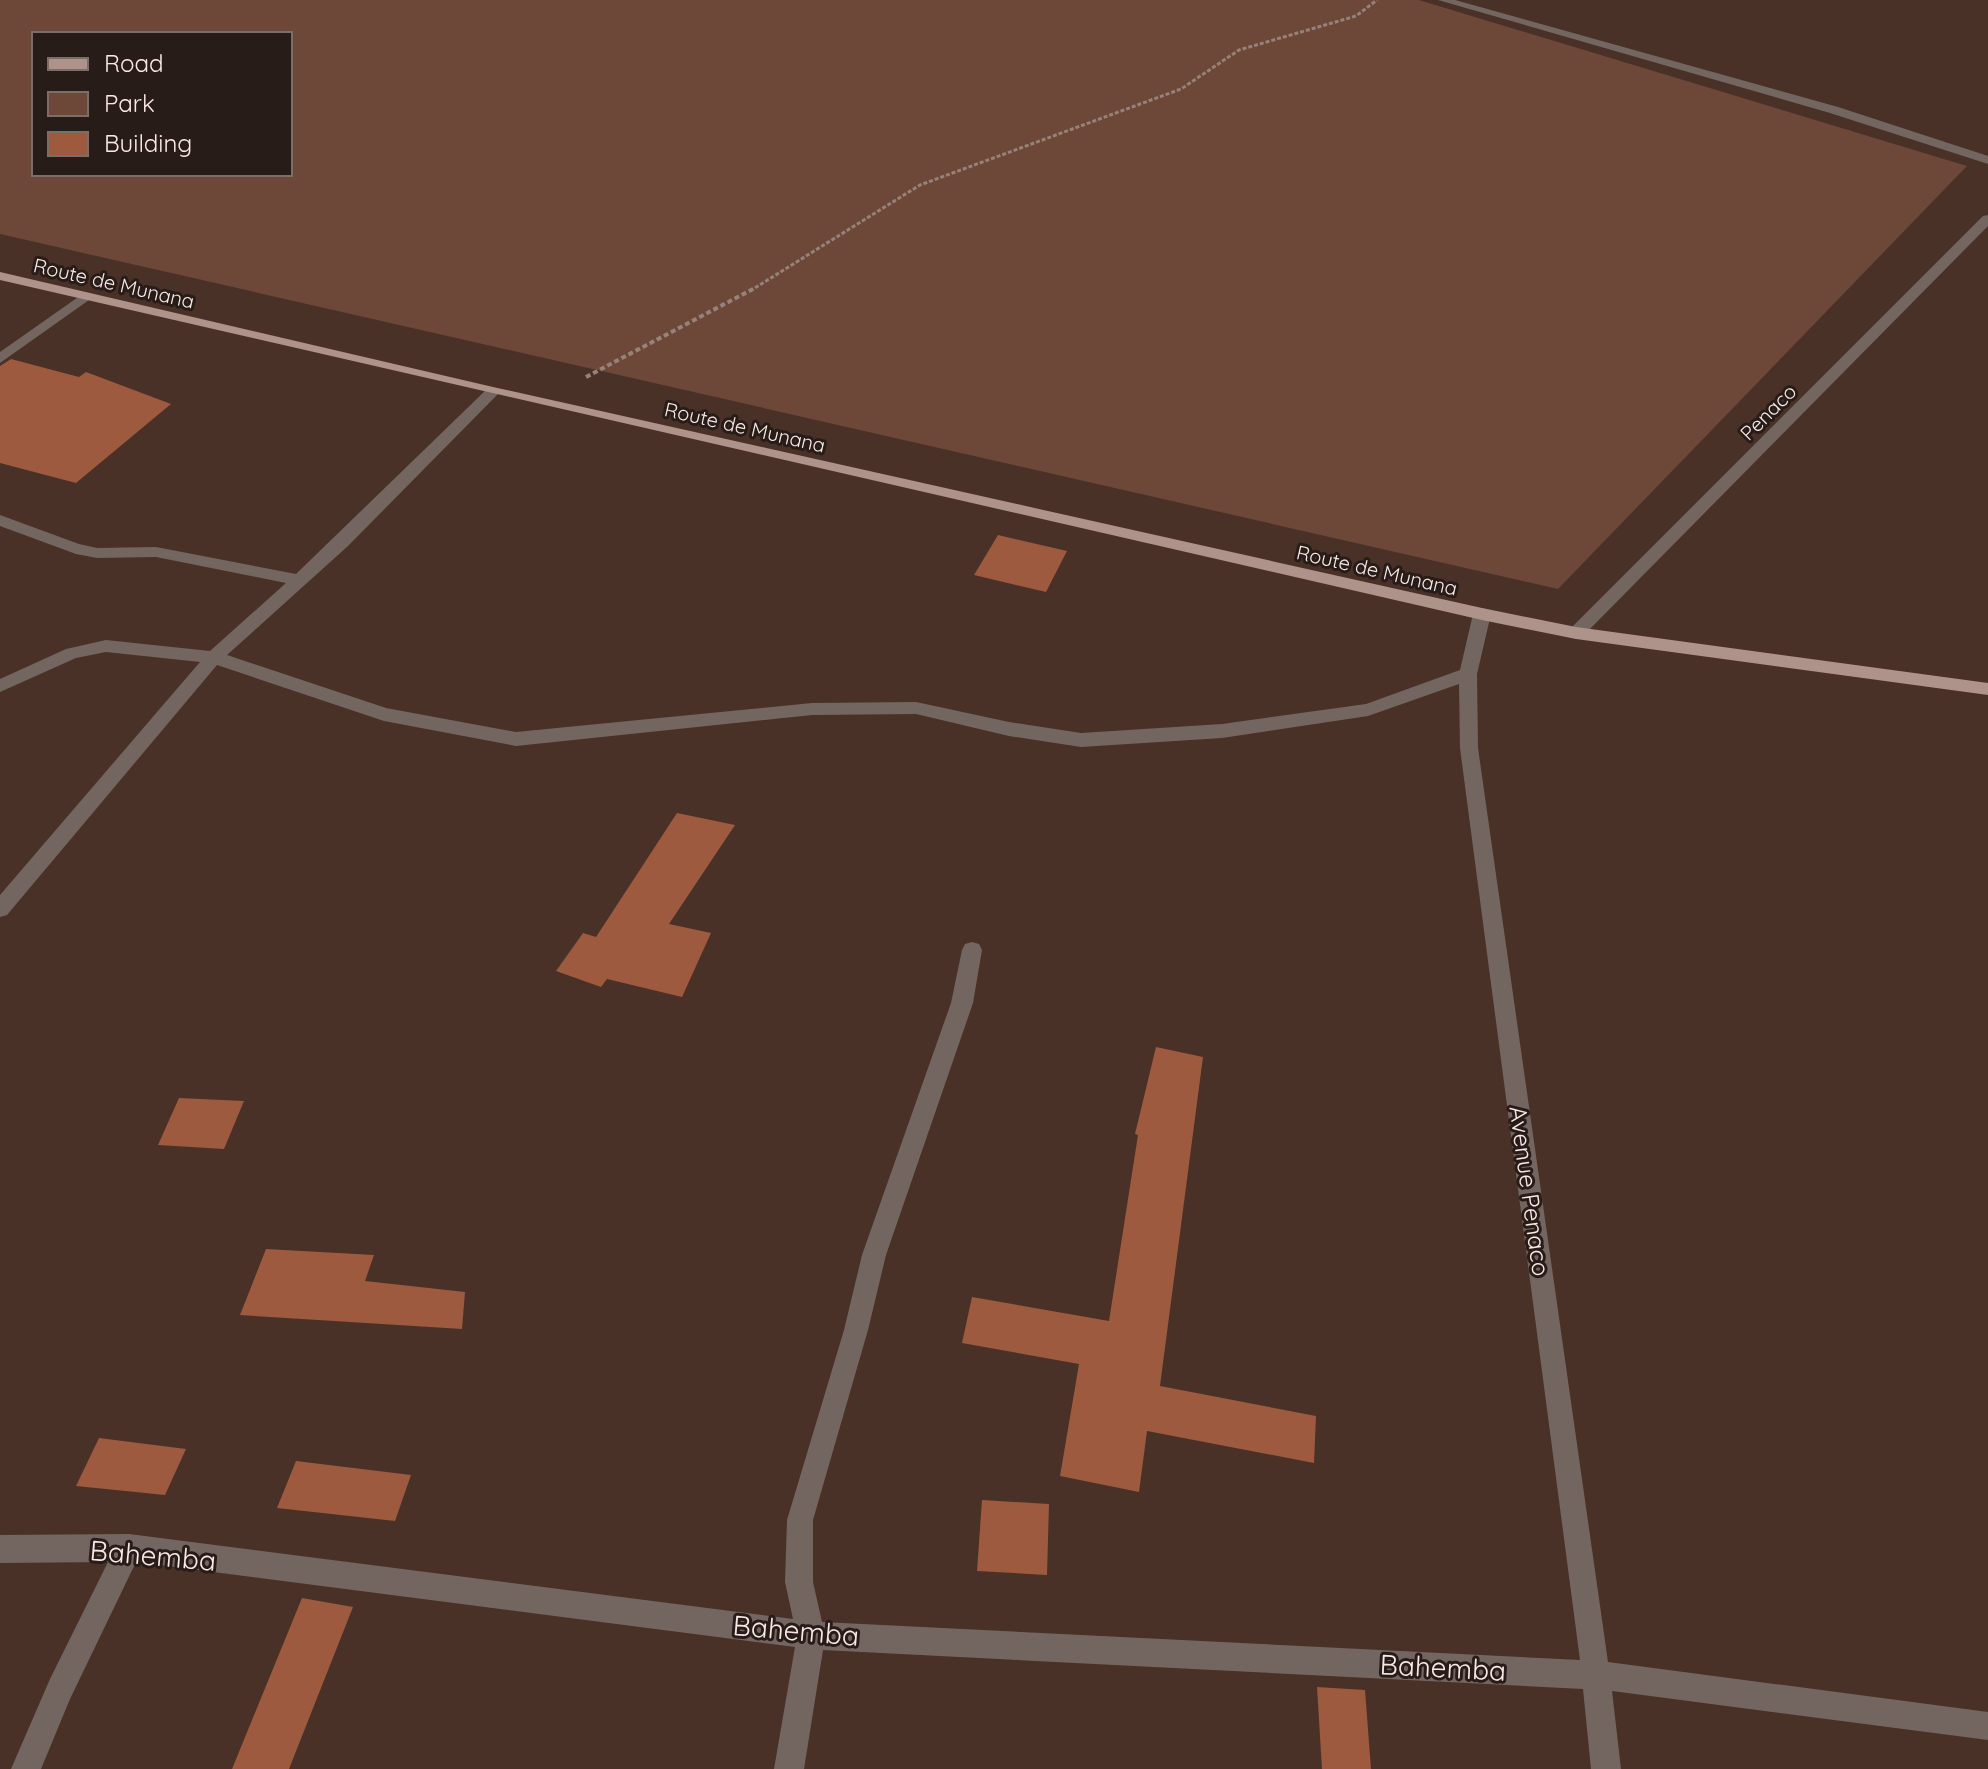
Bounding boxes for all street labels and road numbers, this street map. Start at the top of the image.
street label: Route de Munana [31,252,197,314]
street label: Penaco [1735,379,1801,445]
street label: Route de Munana [662,396,828,458]
street label: Route de Munana [1294,539,1460,601]
street label: Avenue Penaco [1503,1104,1557,1278]
street label: Bahemba [89,1532,217,1578]
street label: Bahemba [732,1607,860,1653]
street label: Bahemba [1379,1646,1507,1688]

